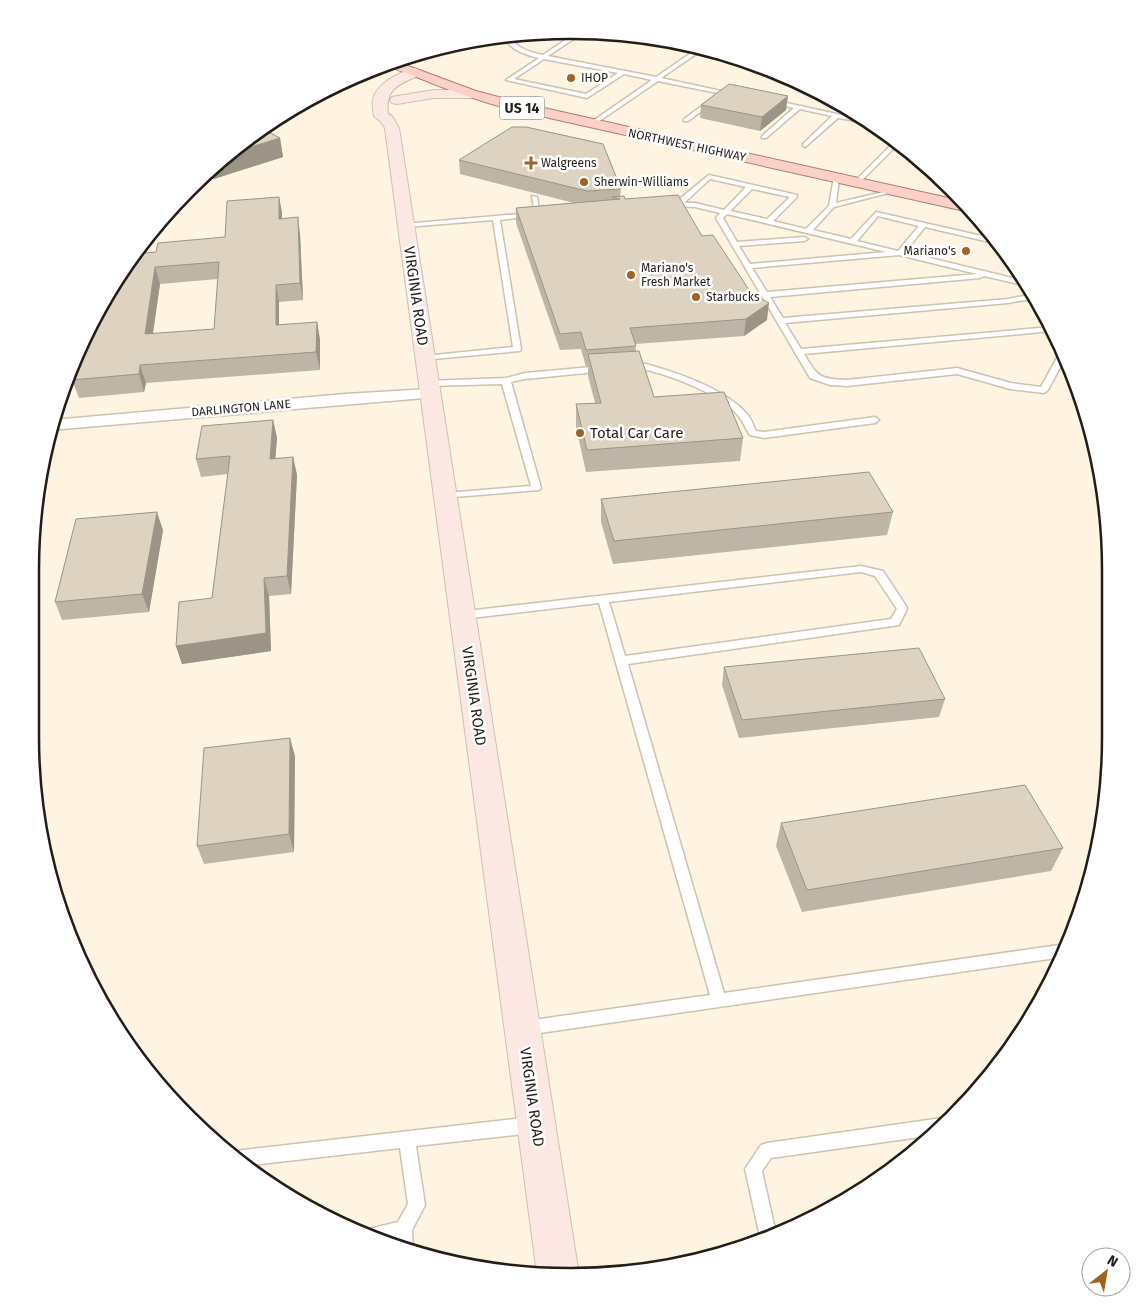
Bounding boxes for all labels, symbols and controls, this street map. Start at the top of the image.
place label: IHOP [581,71,608,85]
marker: IHOP [565,72,577,84]
road number: US 14 [500,96,544,120]
street label: NORTHWEST HIGHWAY [627,126,748,164]
place label: Walgreens [541,156,597,170]
marker: Walgreens [525,157,537,169]
place label: Sherwin-Williams [594,175,689,189]
marker: Sherwin-Williams [578,176,590,188]
place label: Mariano's [904,244,956,258]
street label: VIRGINIA ROAD [400,245,432,347]
marker: Mariano's [960,245,972,257]
place label: Mariano's Fresh Market [641,261,711,289]
marker: Mariano's Fresh Market [625,269,637,281]
place label: Starbucks [706,290,760,304]
marker: Starbucks [690,291,702,303]
street label: DARLINGTON LANE [191,397,291,419]
place label: Total Car Care [590,424,683,442]
marker: Total Car Care [574,427,586,439]
street label: VIRGINIA ROAD [458,645,490,747]
street label: VIRGINIA ROAD [516,1046,548,1148]
north arrow [1081,1247,1131,1297]
text: N [1104,1252,1121,1271]

